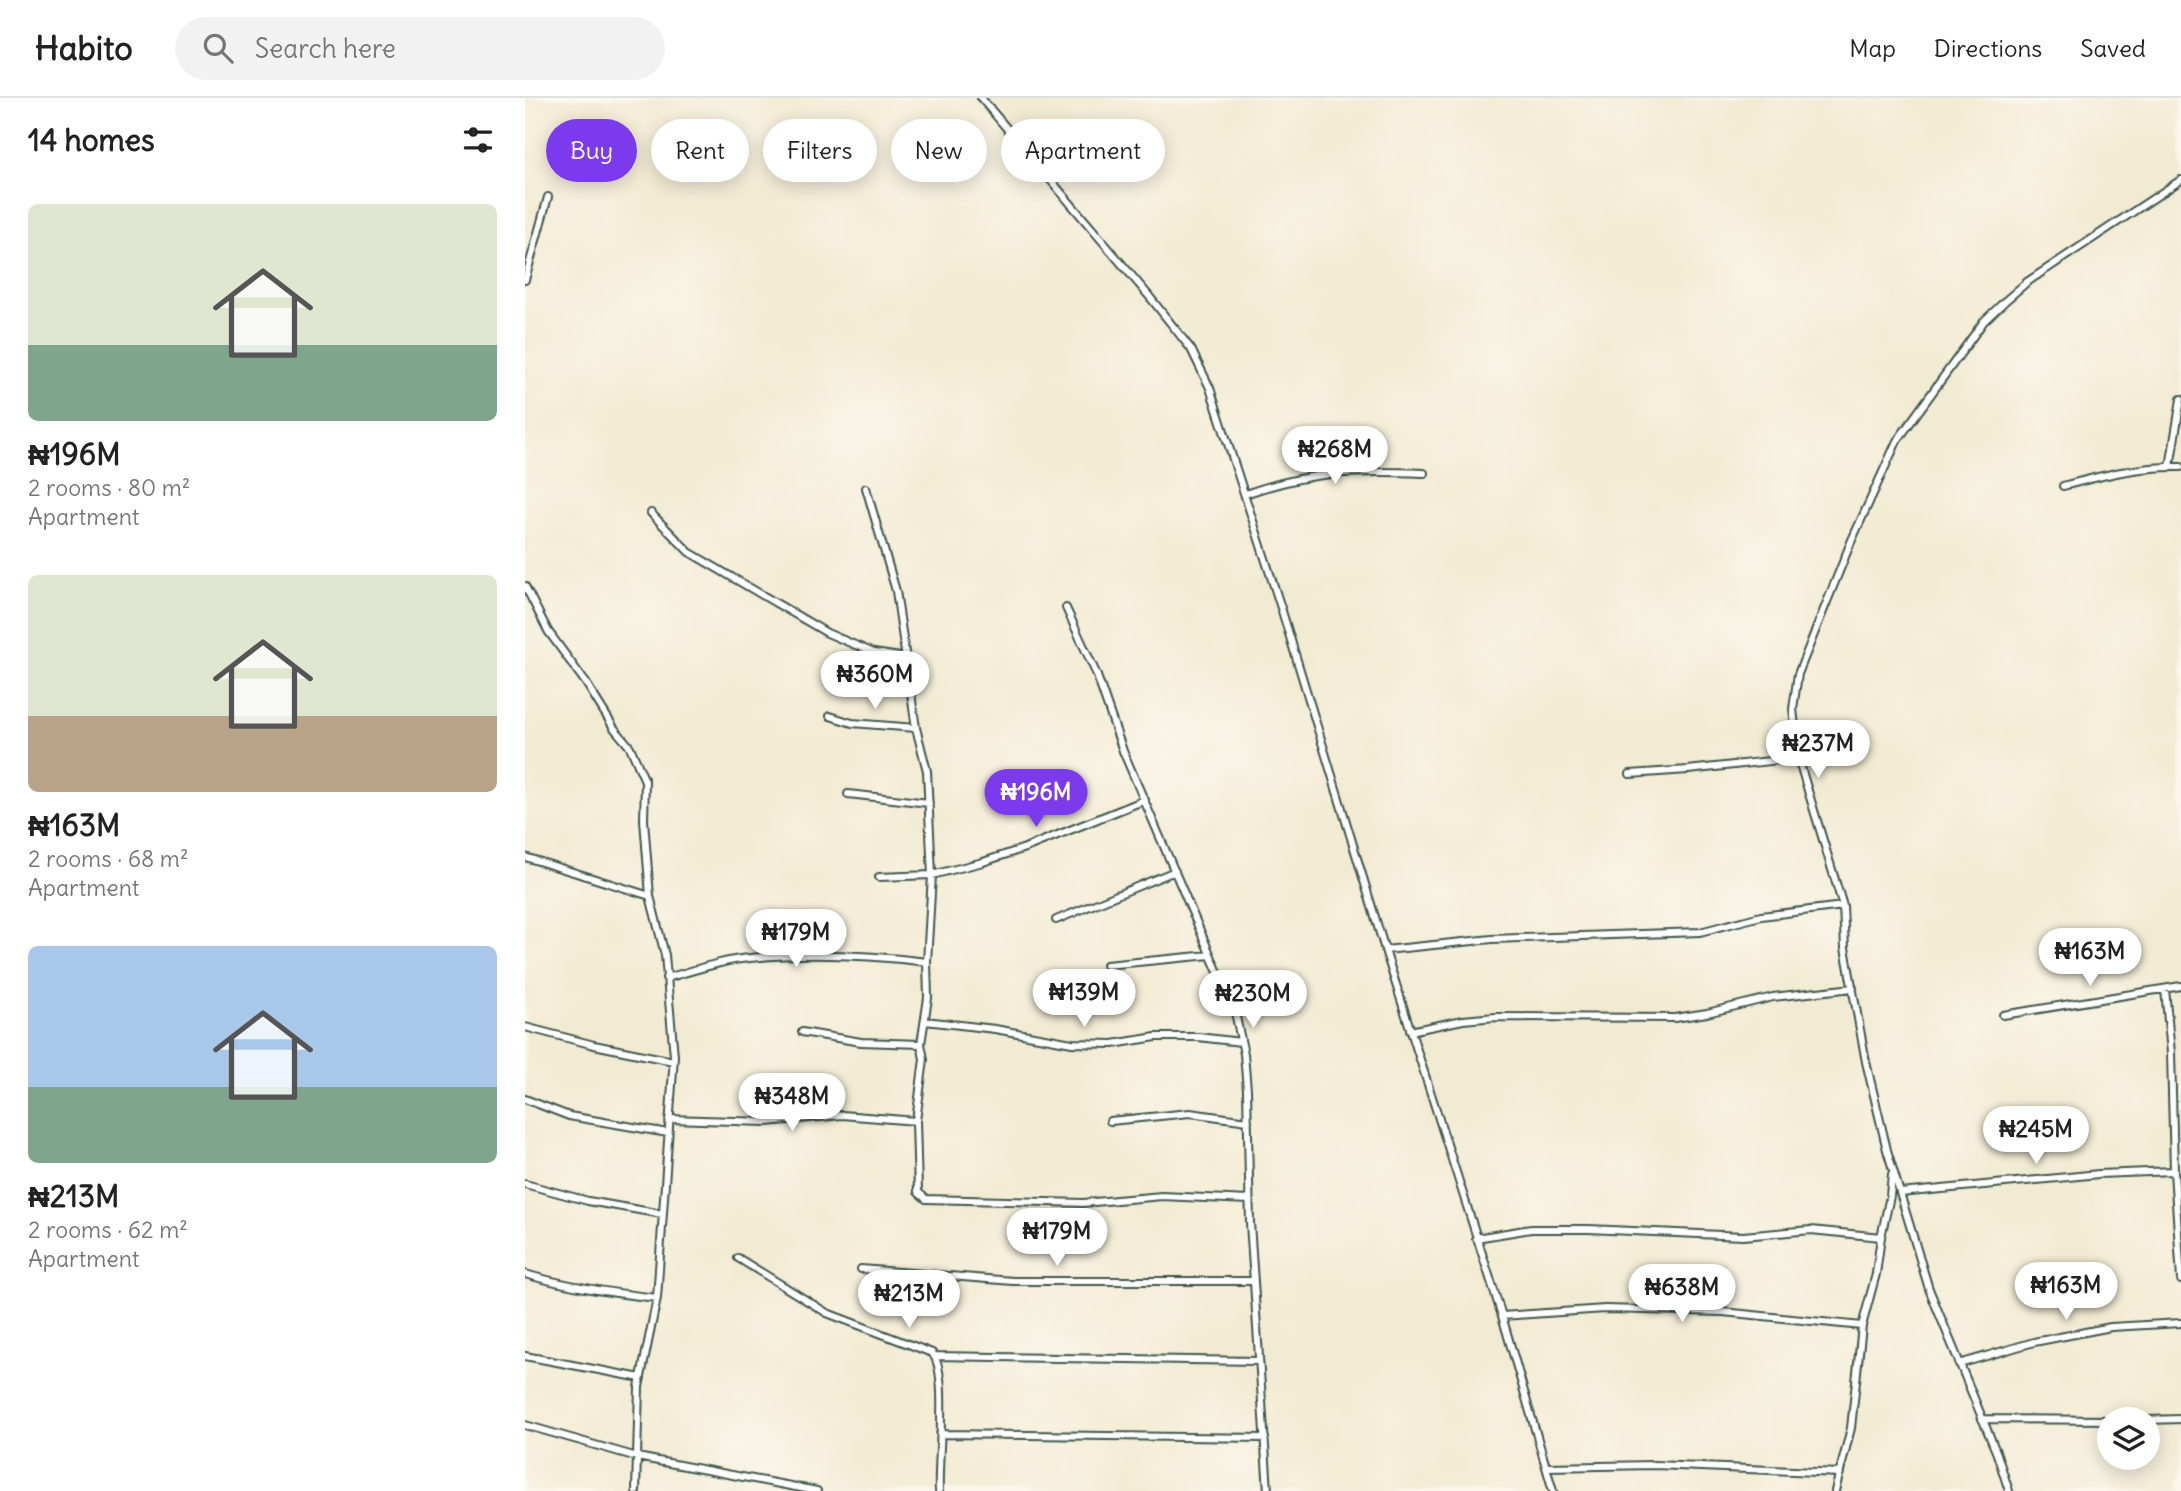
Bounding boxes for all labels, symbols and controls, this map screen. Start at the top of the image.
search box [175,17,665,80]
text: Habito [35,27,133,69]
icon: search [199,29,237,67]
text: Search here [255,32,396,65]
text: Map [1849,33,1896,63]
text: Directions [1934,33,2042,63]
text: Saved [2080,33,2146,63]
chip: Buy [546,119,637,182]
chip: Rent [651,119,749,182]
chip: Filters [763,119,877,182]
chip: New [891,119,987,182]
chip: Apartment [1001,119,1165,182]
text: 14 homes [28,121,155,159]
icon: filters [459,121,497,159]
icon: home [200,250,326,376]
pin: ₦268M [1286,426,1384,486]
text: ₦268M [1298,434,1372,463]
text: ₦196M [28,435,121,473]
text: 2 rooms · 80 m² [28,473,190,502]
text: Apartment [28,502,140,531]
icon: home [200,621,326,747]
pin: ₦360M [826,652,924,711]
text: ₦360M [837,659,913,688]
pin: ₦237M [1769,720,1867,780]
text: ₦237M [1782,728,1854,757]
pin: ₦196M [987,770,1085,829]
text: ₦196M [1001,777,1071,806]
text: ₦163M [28,806,120,844]
text: 2 rooms · 68 m² [28,844,189,873]
text: Apartment [28,873,140,902]
pin: ₦179M [747,910,845,969]
text: ₦179M [762,917,830,946]
pin: ₦163M [2041,928,2139,988]
text: ₦163M [2055,936,2125,965]
pin: ₦139M [1035,970,1133,1029]
pin: ₦230M [1204,970,1302,1030]
text: ₦139M [1049,977,1119,1006]
text: ₦230M [1215,978,1291,1007]
icon: home [200,992,326,1118]
pin: ₦348M [743,1074,841,1133]
text: ₦348M [755,1081,829,1110]
pin: ₦245M [1987,1107,2085,1166]
text: ₦245M [1999,1114,2073,1143]
text: ₦213M [28,1177,119,1215]
pin: ₦179M [1008,1208,1106,1268]
text: 2 rooms · 62 m² [28,1215,188,1244]
text: ₦179M [1023,1216,1091,1245]
text: Apartment [28,1244,140,1273]
pin: ₦163M [2017,1262,2115,1322]
pin: ₦638M [1633,1264,1731,1324]
pin: ₦213M [860,1270,958,1330]
text: ₦163M [2031,1270,2101,1299]
text: ₦638M [1645,1272,1719,1301]
text: ₦213M [874,1278,944,1307]
map controls [2097,1407,2160,1470]
button: layers [2097,1407,2160,1470]

